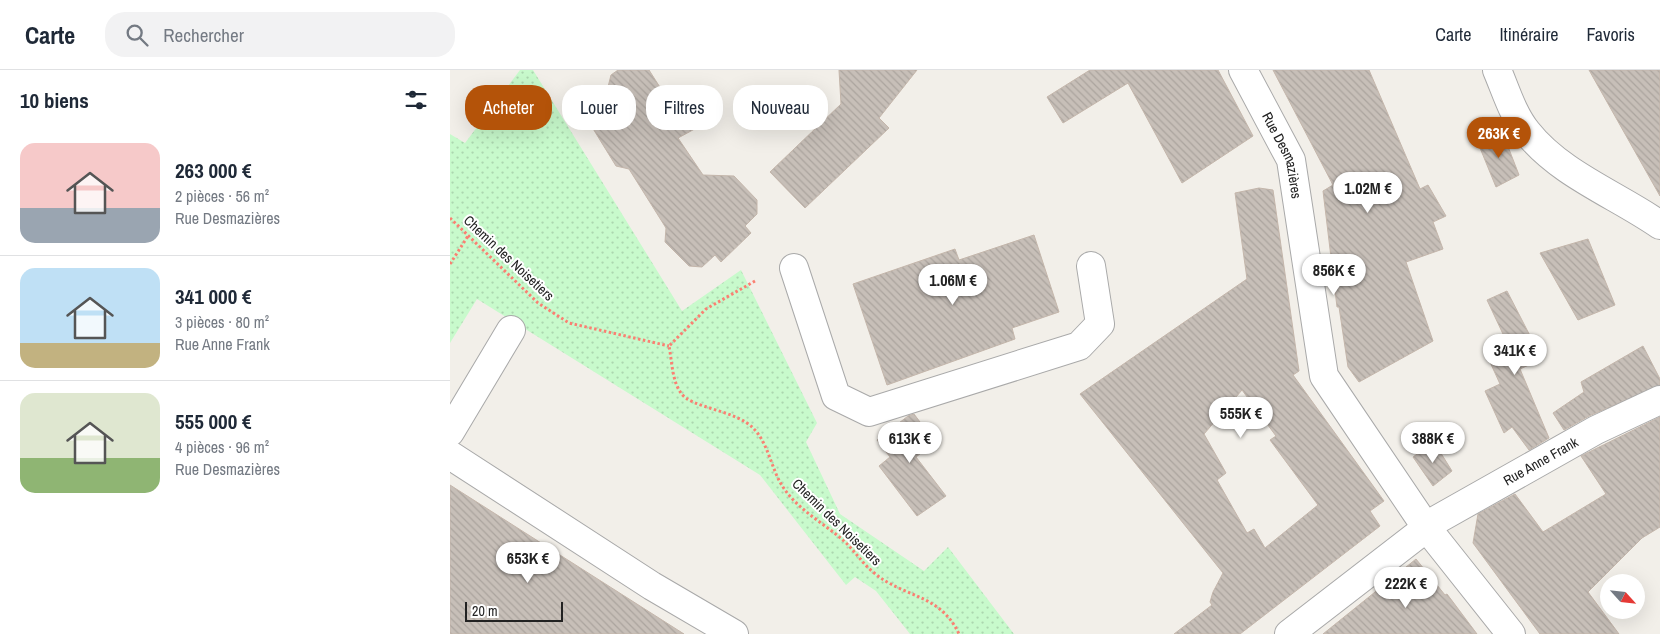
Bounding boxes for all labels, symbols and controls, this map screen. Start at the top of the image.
search box [105,12,455,57]
text: Carte [25,19,75,51]
icon: search [123,21,151,49]
text: Rechercher [163,22,244,48]
text: Carte [1435,22,1471,47]
text: Itinéraire [1499,22,1559,47]
text: Favoris [1587,22,1635,47]
chip: Acheter [465,85,552,130]
chip: Louer [562,85,636,130]
chip: Filtres [646,85,723,130]
chip: Nouveau [733,85,828,130]
text: 10 biens [20,86,89,115]
icon: filters [402,86,430,114]
street label: Rue Desmazières [1258,109,1306,200]
pin: 263K € [1458,116,1540,159]
text: 263K € [1478,122,1520,144]
text: 263 000 € [175,156,252,185]
icon: home [60,163,120,223]
pin: 1.02M € [1322,172,1414,214]
text: 1.02M € [1344,177,1392,199]
text: 2 pièces · 56 m² [175,185,269,207]
text: Rue Desmazières [175,207,280,229]
street label: Chemin des Noisetiers [460,211,558,305]
pin: 856K € [1293,254,1375,296]
text: 856K € [1313,259,1355,281]
pin: 1.06M € [907,264,999,306]
text: 1.06M € [929,269,977,291]
text: 341 000 € [175,282,252,311]
icon: home [60,288,120,348]
text: 3 pièces · 80 m² [175,311,269,333]
text: Rue Anne Frank [175,333,270,355]
pin: 341K € [1474,334,1556,376]
text: 341K € [1494,339,1536,361]
pin: 555K € [1200,396,1282,439]
text: 555K € [1220,402,1262,424]
text: 555 000 € [175,407,252,436]
icon: home [60,413,120,473]
pin: 613K € [869,422,951,464]
pin: 388K € [1392,422,1474,464]
text: 613K € [889,427,931,449]
text: 388K € [1412,427,1454,449]
street label: Rue Anne Frank [1500,433,1581,489]
text: 4 pièces · 96 m² [175,436,269,458]
text: Rue Desmazières [175,458,280,480]
street label: Chemin des Noisetiers [789,475,886,569]
pin: 653K € [487,542,569,584]
text: 653K € [507,547,549,569]
pin: 222K € [1365,566,1447,609]
text: 222K € [1385,572,1427,594]
north arrow [1600,574,1645,619]
map controls [1600,574,1645,619]
scale bar [465,599,562,622]
text: 20 m [472,602,498,620]

